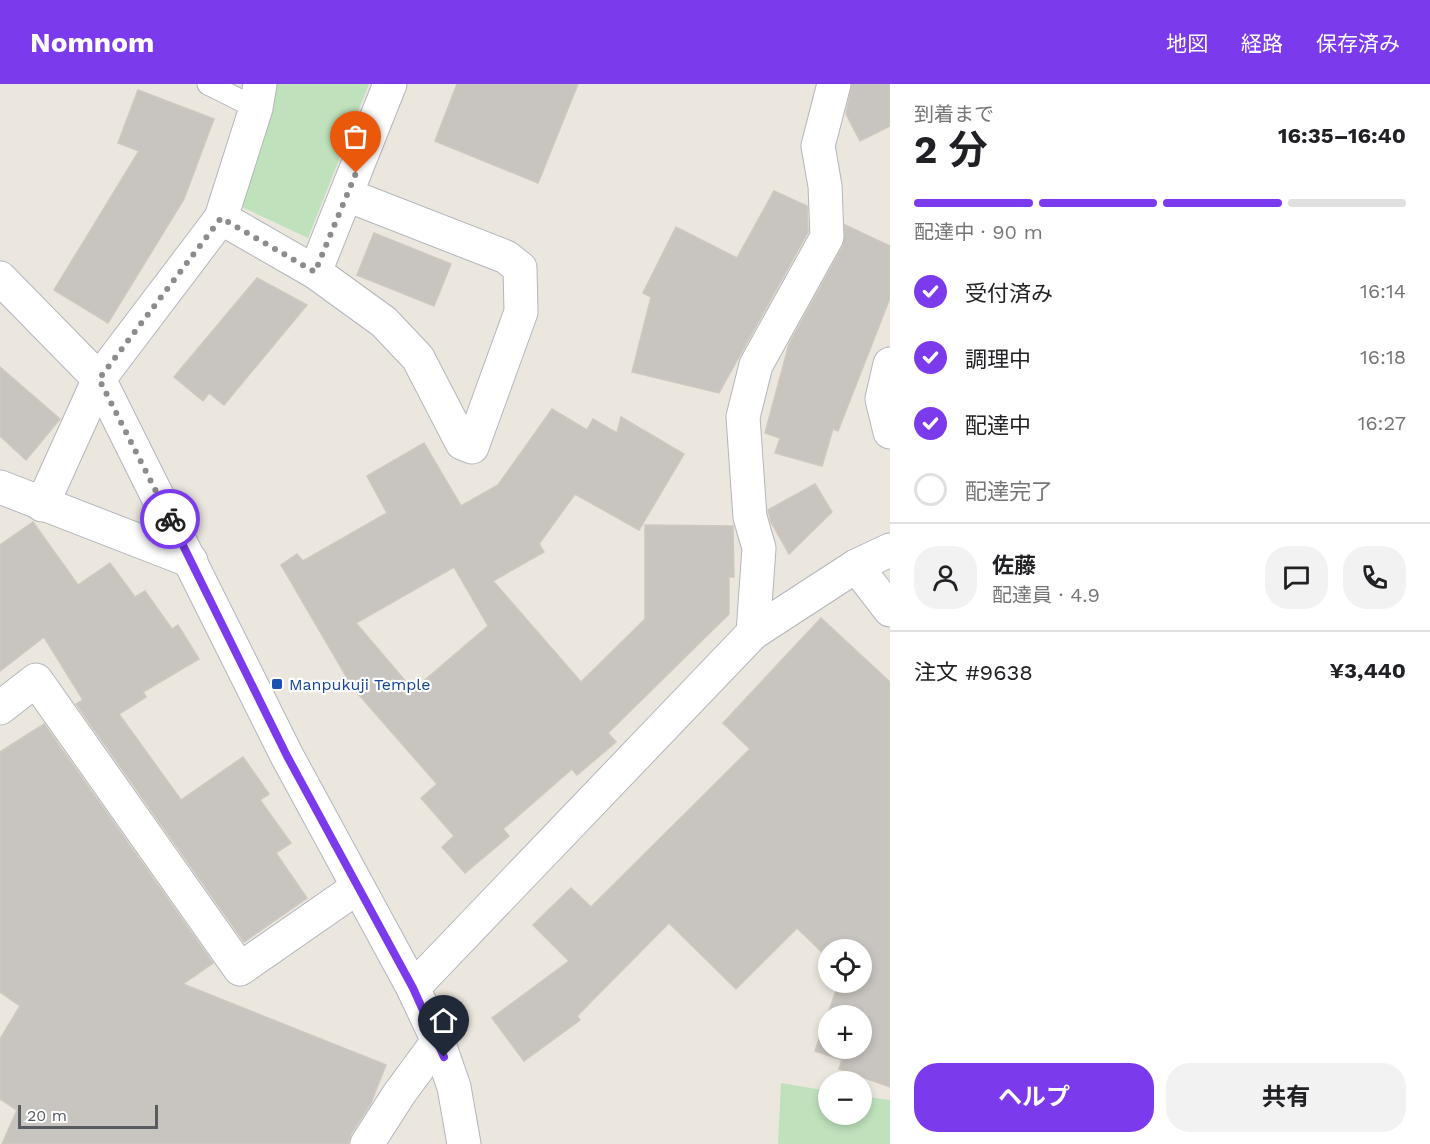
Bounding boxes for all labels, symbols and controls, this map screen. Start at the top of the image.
text: Nomnom [30,26,154,59]
text: 地図 [1166,31,1208,56]
text: 経路 [1241,31,1283,56]
text: 保存済み [1316,31,1400,56]
text: 到着まで [914,102,994,126]
pin [330,111,381,173]
icon: bag [339,120,372,153]
text: 16:35–16:40 [1278,123,1406,148]
text: 2 分 [914,127,987,172]
text: 配達中 · 90 m [914,220,1043,244]
icon: check [914,275,947,308]
text: 16:14 [1360,279,1406,303]
text: 受付済み [965,281,1053,306]
icon: check [914,341,947,374]
text: 16:18 [1360,345,1406,369]
text: 調理中 [965,347,1031,372]
icon: check [914,407,947,440]
text: 16:27 [1358,411,1406,435]
text: 配達中 [965,413,1031,438]
text: 配達完了 [965,479,1053,504]
courier [140,489,200,549]
icon: bike [154,503,187,536]
button: person [914,546,977,609]
button: chat [1265,546,1328,609]
button: phone [1343,546,1406,609]
text: 佐藤 [992,553,1036,578]
text: 配達員 · 4.9 [992,583,1100,607]
text: ¥3,440 [1329,658,1406,683]
text: 注文 #9638 [914,660,1033,685]
place label: Manpukuji Temple [289,675,430,694]
marker: Manpukuji Temple [270,677,284,691]
map controls [818,939,872,1125]
button: locate [818,939,872,993]
pin [418,995,469,1057]
icon: home [427,1004,460,1037]
button: + [818,1005,872,1059]
button: ヘルプ [914,1063,1154,1132]
button: 共有 [1166,1063,1406,1132]
button: − [818,1071,872,1125]
scale bar [18,1102,158,1130]
text: 20 m [27,1106,67,1125]

